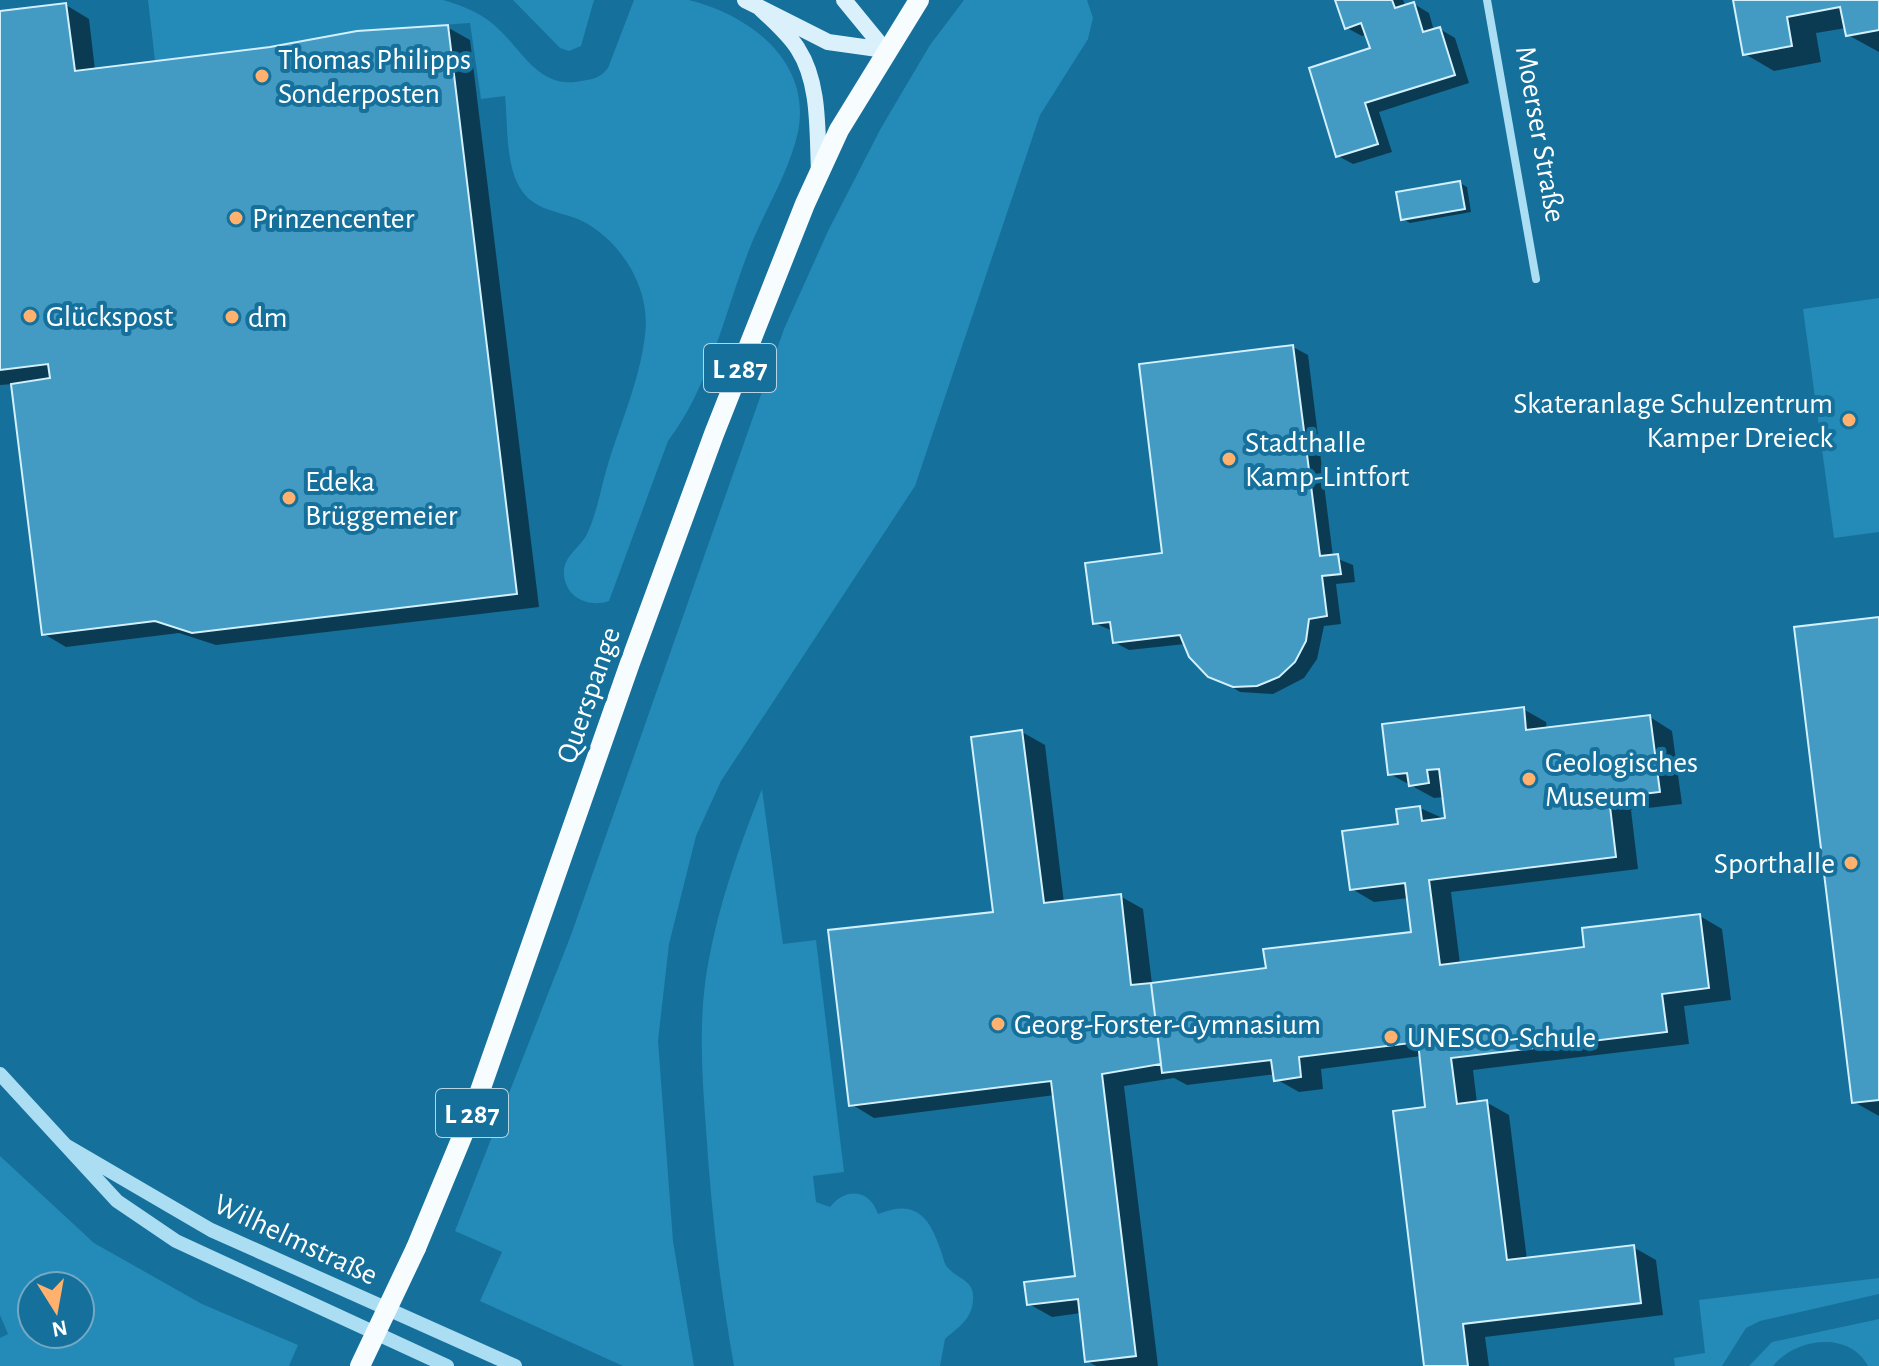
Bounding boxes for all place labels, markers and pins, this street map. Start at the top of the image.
place label: Thomas Philipps Sonderposten [278,45,471,109]
marker: Thomas Philipps Sonderposten [253,67,271,85]
place label: Prinzencenter [252,204,415,234]
marker: Prinzencenter [227,209,245,227]
place label: Glückspost [46,302,174,332]
place label: dm [248,303,288,333]
marker: Glückspost [21,307,39,325]
marker: dm [223,308,241,326]
place label: Skateranlage Schulzentrum Kamper Dreieck [1513,389,1833,453]
marker: Skateranlage Schulzentrum Kamper Dreieck [1840,411,1858,429]
place label: Stadthalle Kamp-Lintfort [1245,428,1410,492]
marker: Stadthalle Kamp-Lintfort [1220,450,1238,468]
place label: Edeka Brüggemeier [305,467,458,531]
marker: Edeka Brüggemeier [280,489,298,507]
place label: Geologisches Museum [1545,748,1698,812]
marker: Geologisches Museum [1520,770,1538,788]
place label: Sporthalle [1714,849,1835,879]
marker: Sporthalle [1842,854,1860,872]
place label: Georg-Forster-Gymnasium [1014,1010,1321,1040]
marker: Georg-Forster-Gymnasium [989,1015,1007,1033]
place label: UNESCO-Schule [1407,1023,1596,1053]
marker: UNESCO-Schule [1382,1028,1400,1046]

